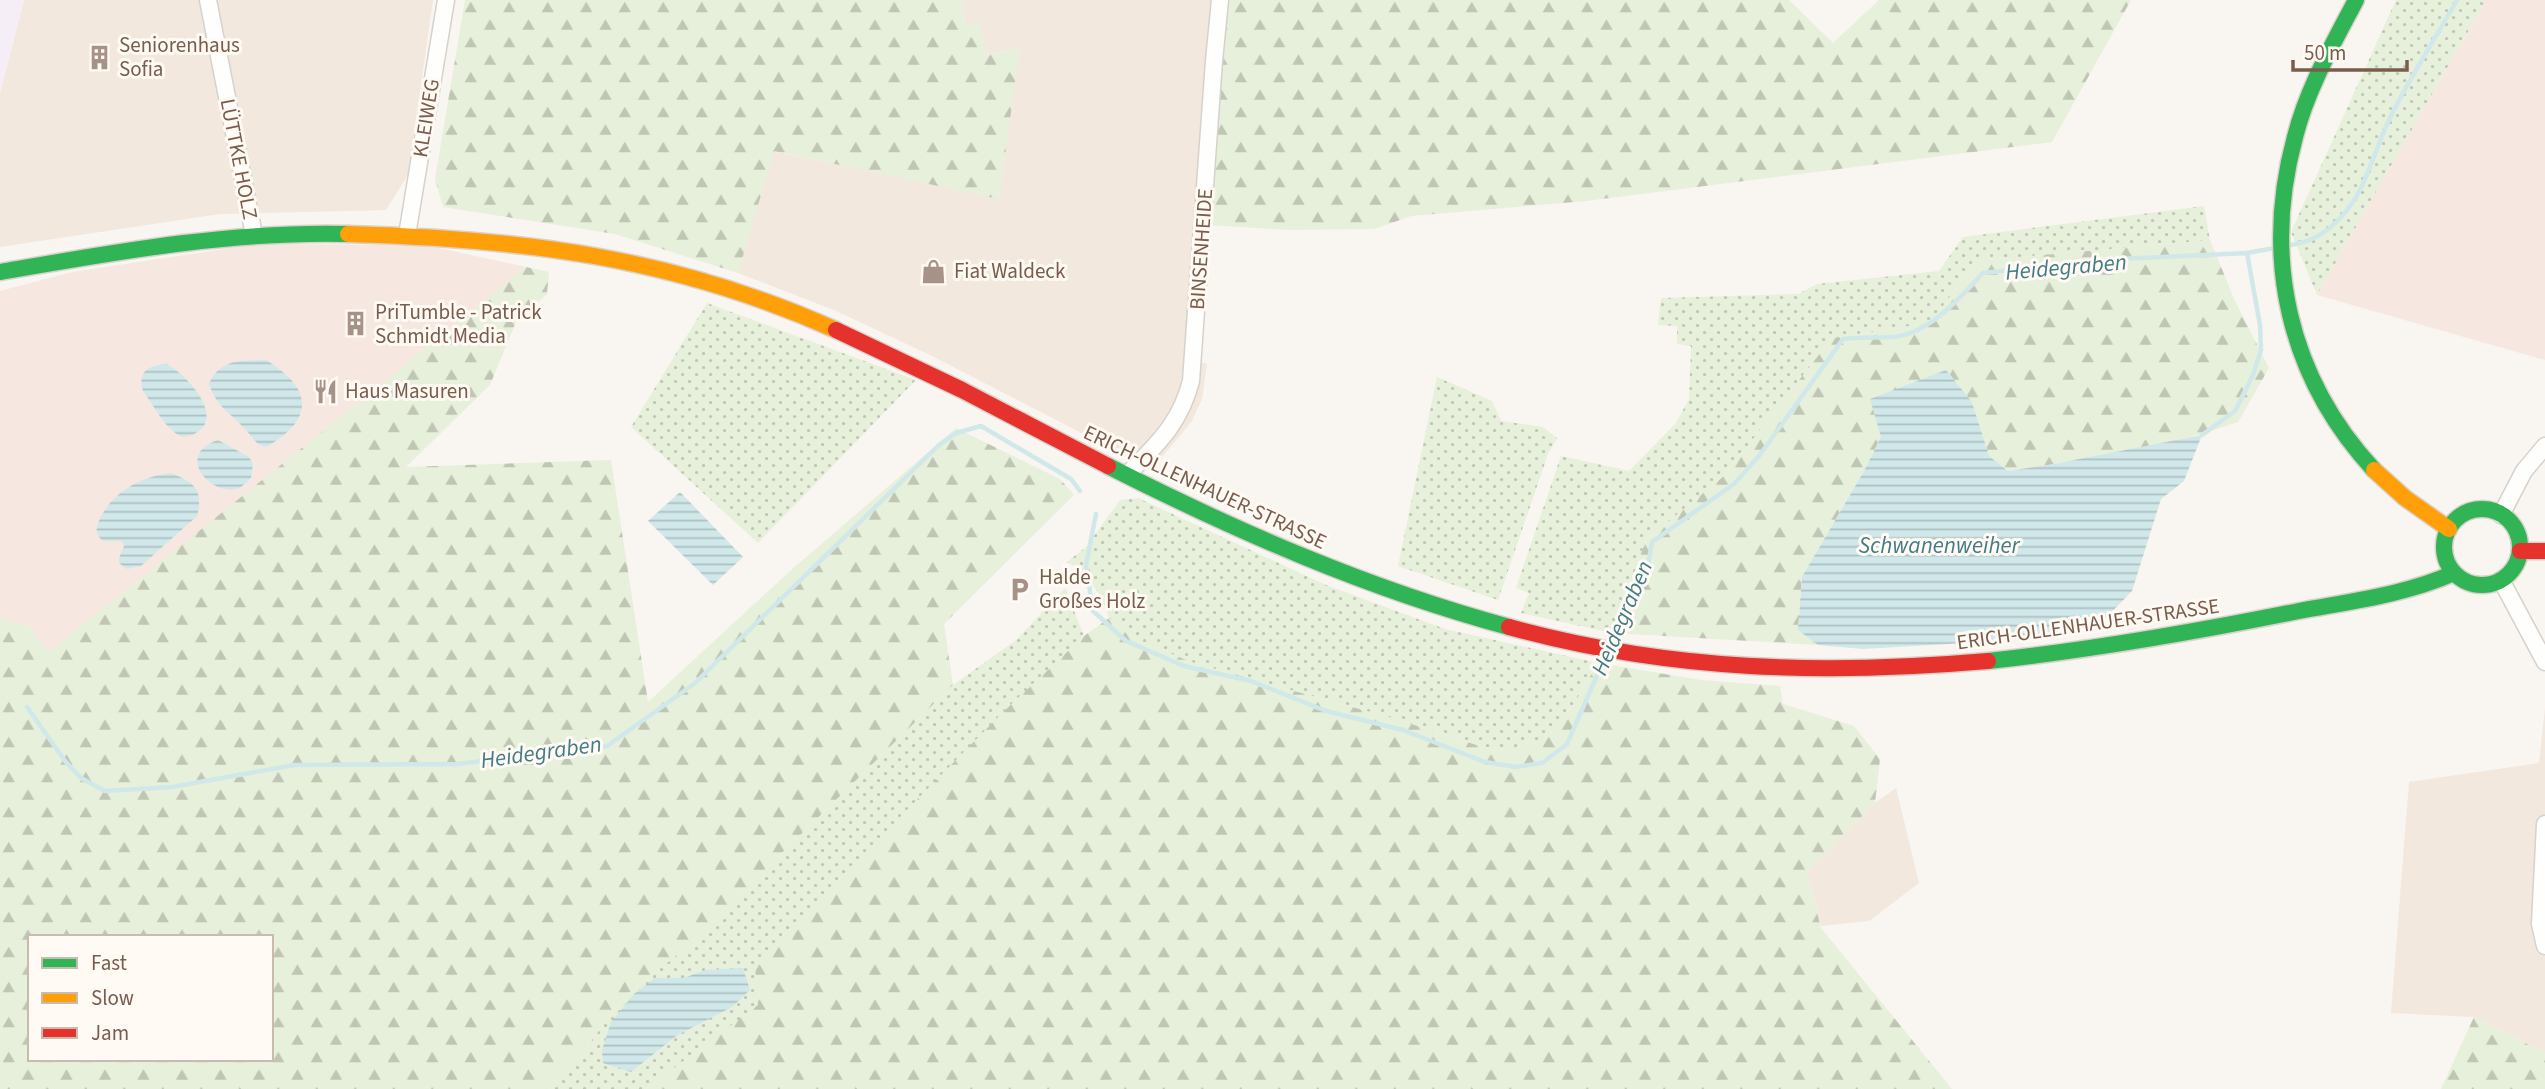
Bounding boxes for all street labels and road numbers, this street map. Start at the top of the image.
street label: KLEIWEG [405,76,447,160]
street label: LÜTTKE HOLZ [213,96,265,222]
street label: BINSENHEIDE [1182,187,1220,311]
street label: ERICH-OLLENHAUER-STRASSE [1079,417,1331,557]
street label: ERICH-OLLENHAUER-STRASSE [1955,591,2221,657]

